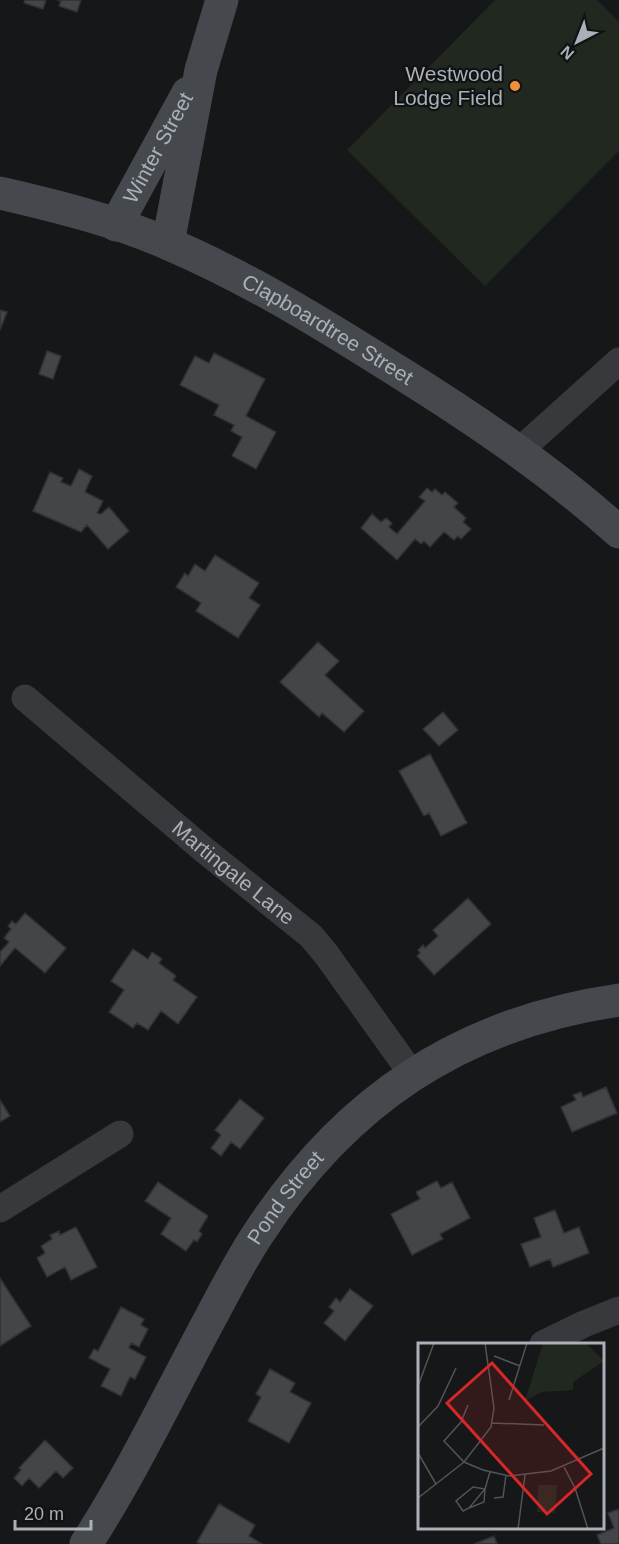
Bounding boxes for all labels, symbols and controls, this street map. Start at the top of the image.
north arrow [547,12,607,72]
text: N [557,43,577,63]
place label: Westwood Lodge Field [393,62,503,109]
marker: Westwood Lodge Field [508,79,522,93]
street label: Winter Street [118,88,197,207]
street label: Clapboardtree Street [238,269,418,389]
street label: Martingale Lane [168,816,299,929]
street label: Pond Street [242,1146,328,1249]
inset map [418,1343,604,1529]
scale bar [15,1493,92,1531]
text: 20 m [24,1504,64,1524]

